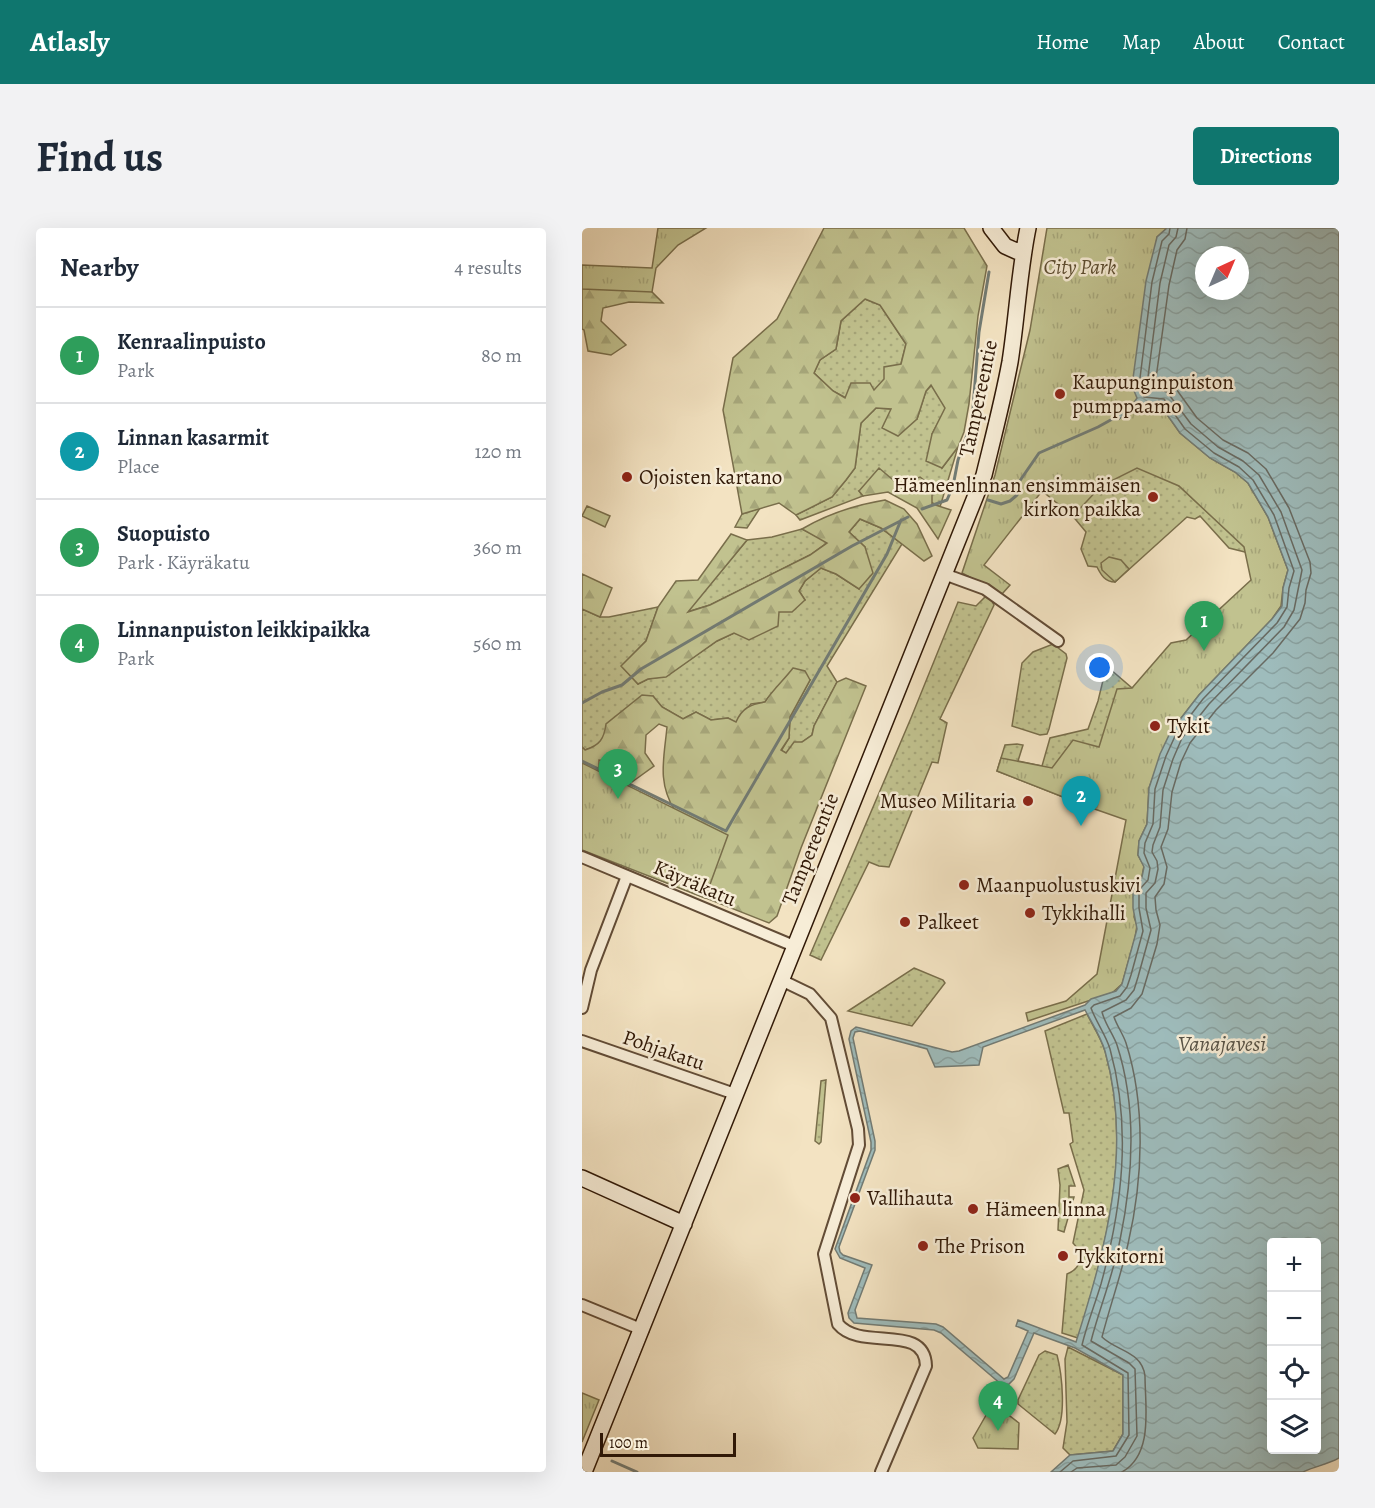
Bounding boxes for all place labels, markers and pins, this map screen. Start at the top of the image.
place label: Kaupunginpuiston pumppaamo [1072,368,1234,420]
marker: Kaupunginpuiston pumppaamo [1053,387,1067,401]
place label: Ojoisten kartano [639,463,782,491]
marker: Ojoisten kartano [620,470,634,484]
place label: Hämeenlinnan ensimmäisen kirkon paikka [893,471,1141,523]
marker: Hämeenlinnan ensimmäisen kirkon paikka [1146,490,1160,504]
pin: 1 [1184,602,1224,651]
place label: Tykit [1167,712,1210,740]
marker: Tykit [1148,719,1162,733]
pin: 3 [598,750,638,799]
pin: 2 [1062,776,1100,826]
place label: Museo Militaria [880,787,1016,815]
marker: Museo Militaria [1021,794,1035,808]
place label: Maanpuolustuskivi [976,871,1141,899]
marker: Maanpuolustuskivi [957,878,971,892]
place label: Tykkihalli [1042,899,1126,927]
marker: Tykkihalli [1023,906,1037,920]
place label: Palkeet [917,908,979,936]
marker: Palkeet [898,915,912,929]
place label: Vallihauta [866,1184,953,1212]
marker: Vallihauta [848,1191,862,1205]
place label: Hämeen linna [985,1195,1106,1223]
marker: Hämeen linna [966,1202,980,1216]
place label: The Prison [935,1232,1025,1260]
marker: The Prison [916,1239,930,1253]
place label: Tykkitorni [1075,1242,1165,1270]
marker: Tykkitorni [1056,1249,1070,1263]
pin: 4 [978,1382,1018,1431]

